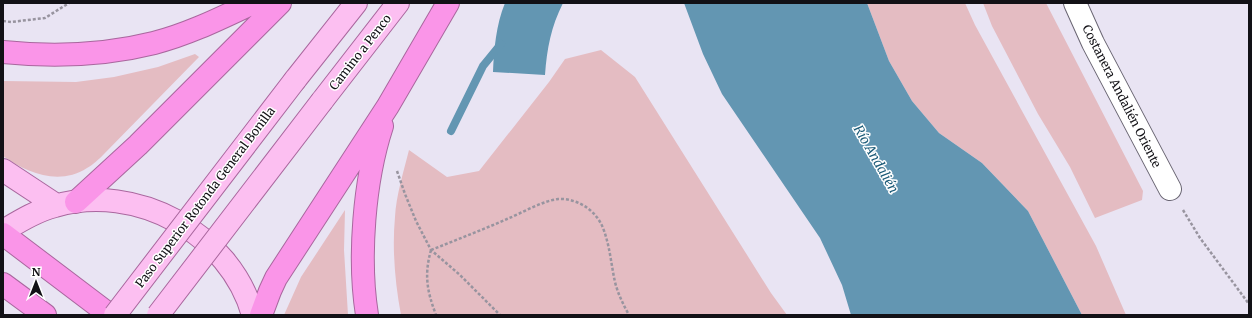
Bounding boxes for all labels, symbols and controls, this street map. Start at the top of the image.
street label: Camino a Penco [326,11,394,93]
street label: Costanera Andalién Oriente [1079,22,1165,170]
street label: Paso Superior Rotonda General Bonilla [132,103,278,290]
water label: Río Andalién [850,122,902,196]
north arrow [16,262,56,302]
text: N [32,265,41,279]

